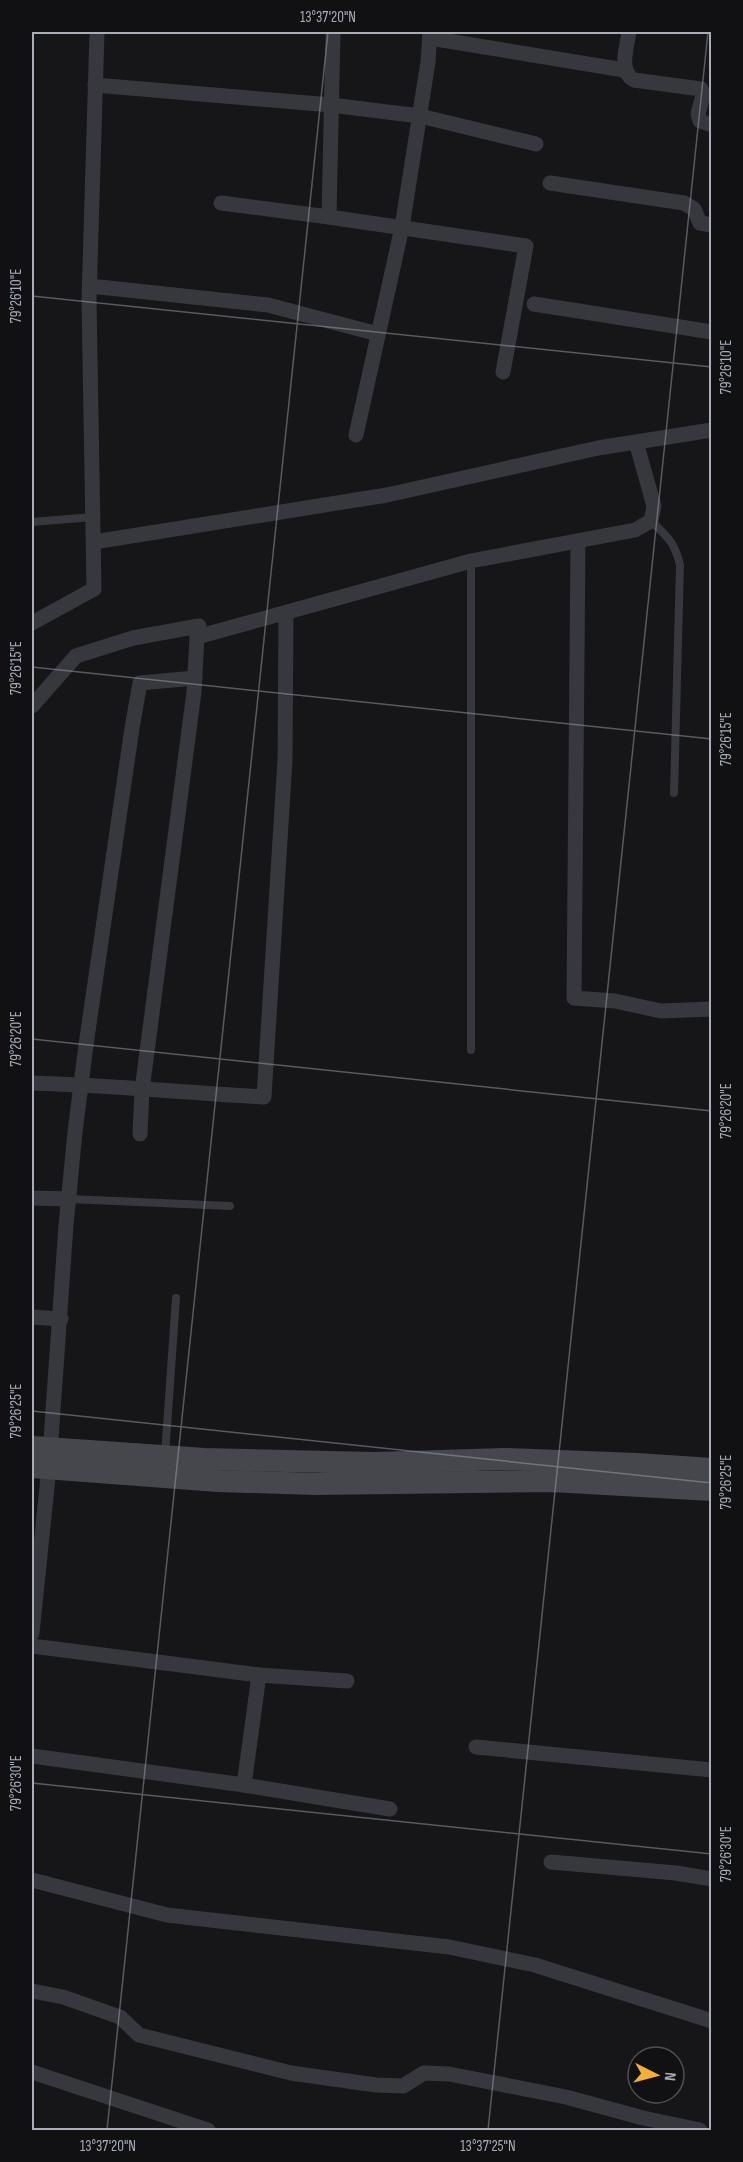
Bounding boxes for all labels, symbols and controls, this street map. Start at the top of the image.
text: 13°37'20"N [300,8,356,27]
text: 79°26'10"E [7,269,26,323]
text: 79°26'10"E [717,340,736,394]
text: 79°26'15"E [7,641,26,695]
text: 79°26'15"E [717,712,736,766]
text: 79°26'20"E [7,1011,26,1067]
text: 79°26'20"E [717,1083,736,1139]
text: 79°26'25"E [7,1384,26,1438]
text: 79°26'25"E [717,1455,736,1509]
text: 79°26'30"E [7,1755,26,1811]
text: 79°26'30"E [717,1826,736,1882]
north arrow [626,2045,686,2105]
text: N [660,2071,679,2082]
text: 13°37'20"N [80,2137,136,2156]
text: 13°37'25"N [460,2137,516,2156]

